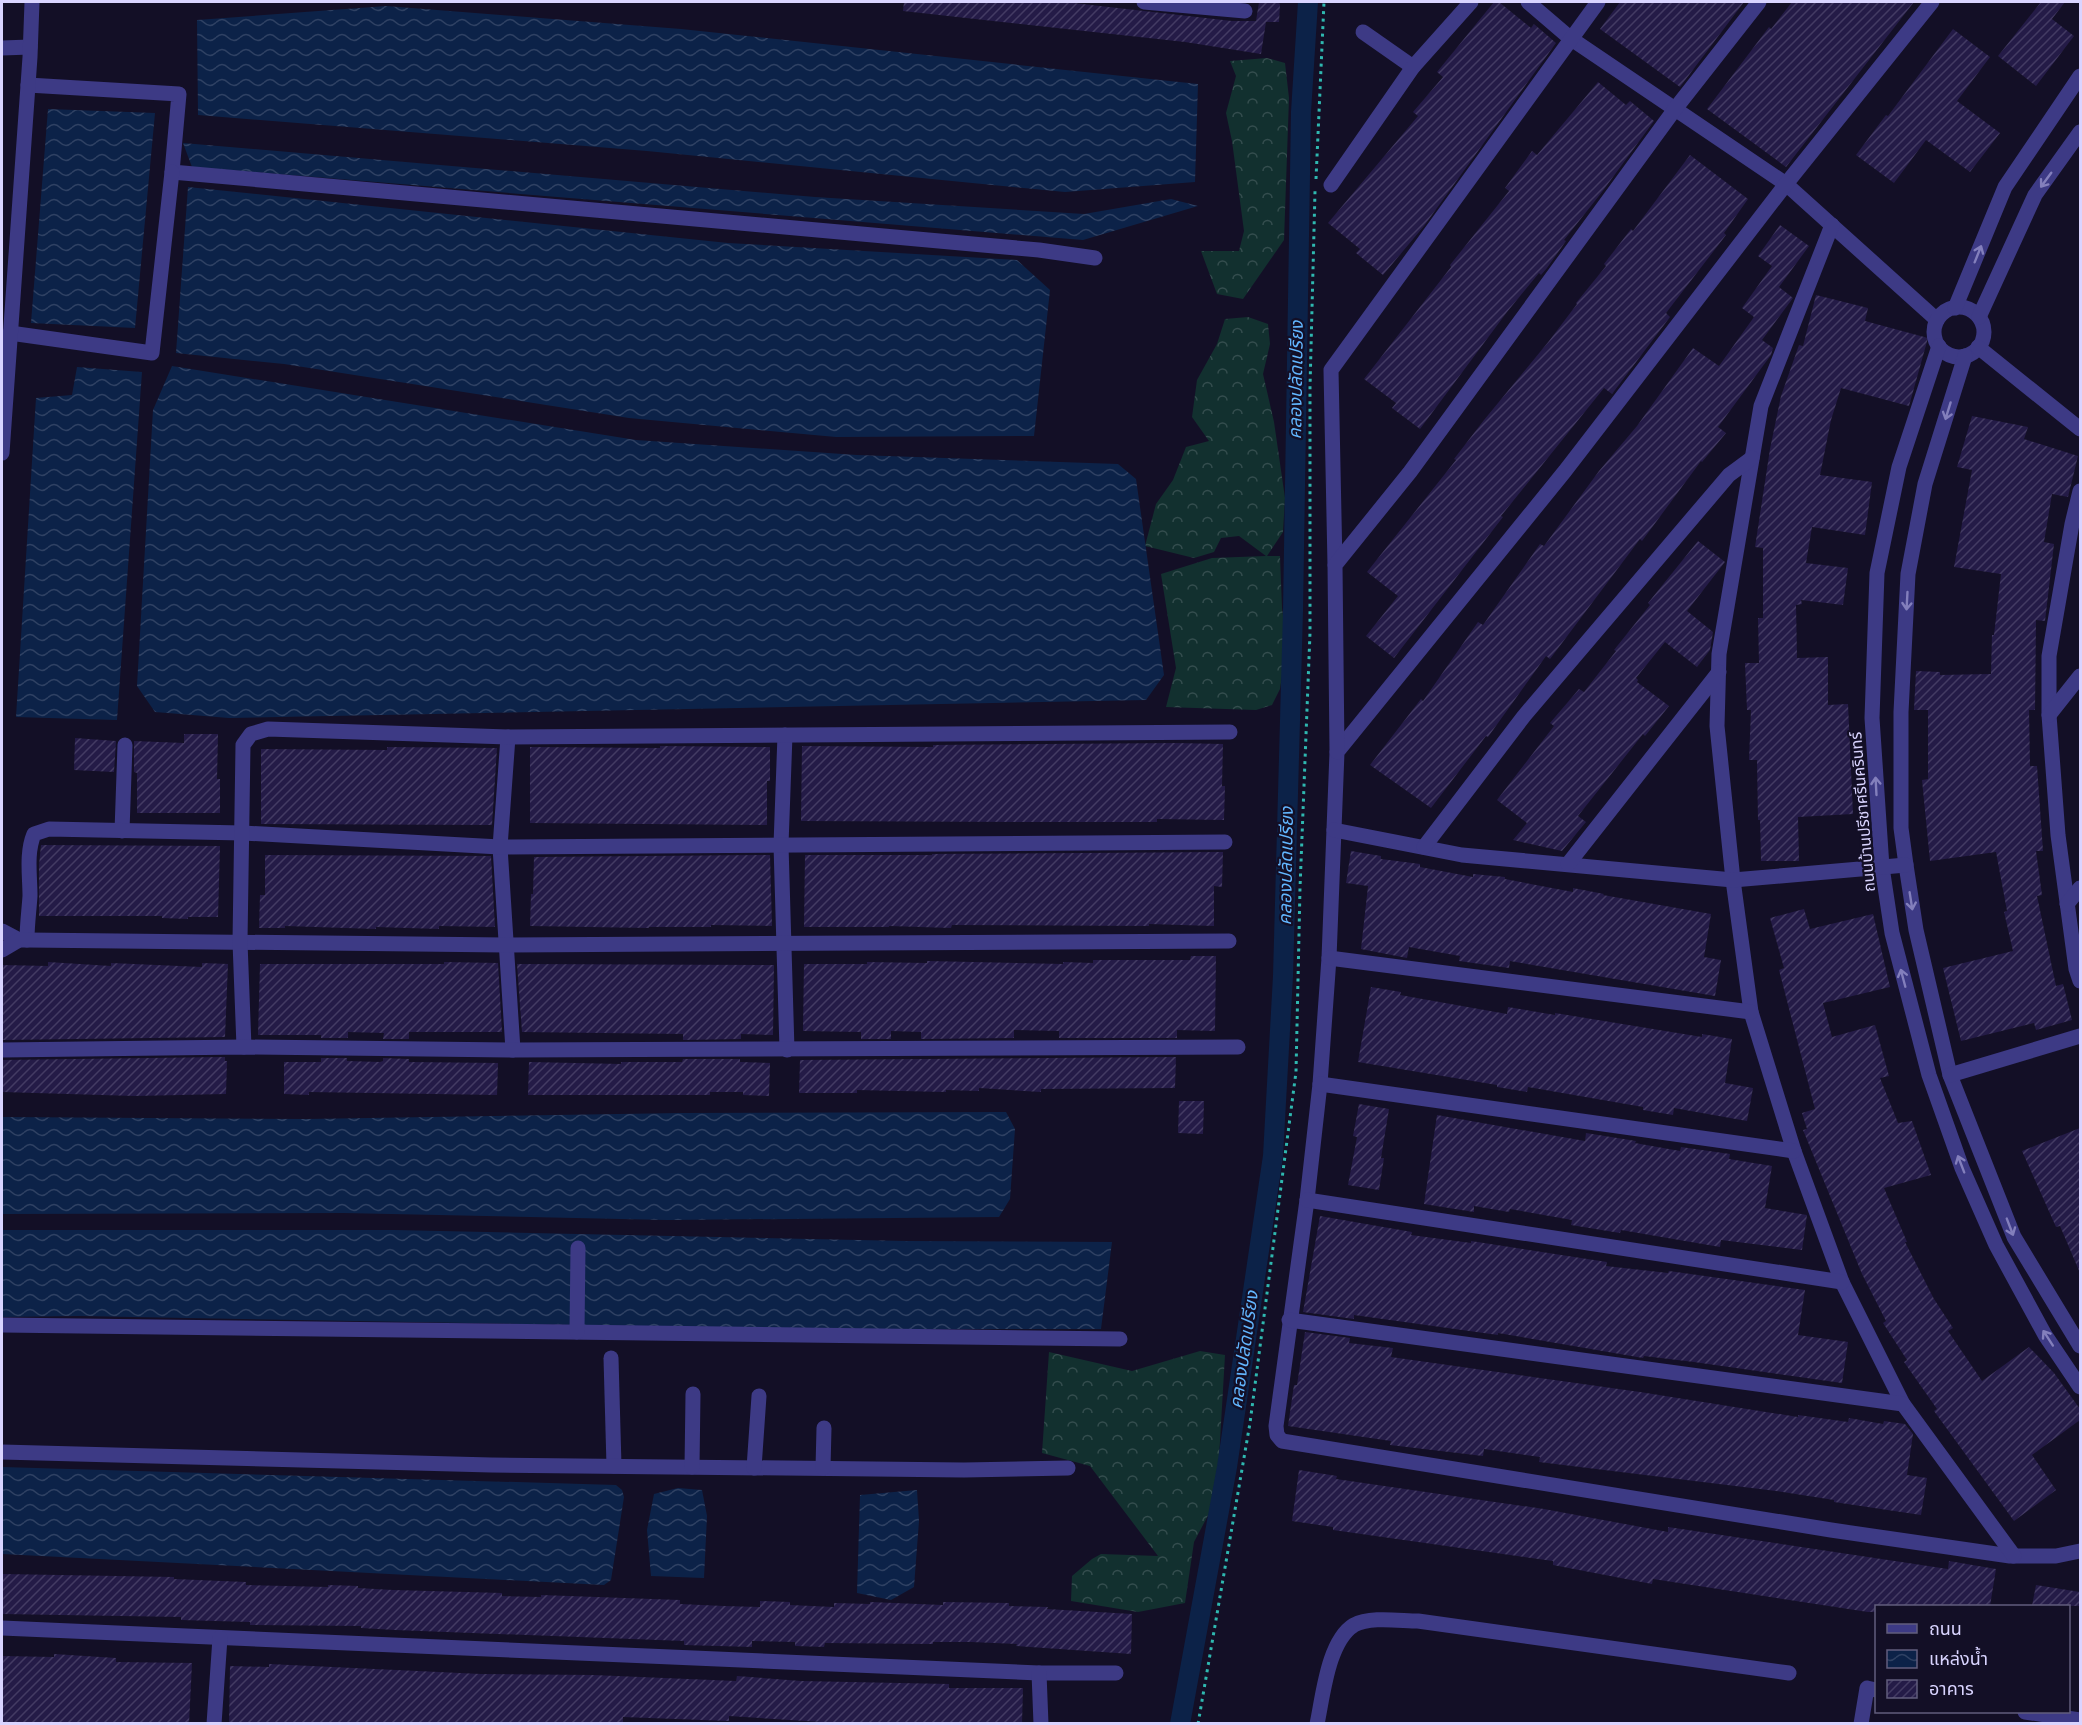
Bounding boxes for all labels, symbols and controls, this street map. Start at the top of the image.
one-way arrow [2040,171,2052,187]
one-way arrow [1973,245,1984,263]
water label: คลองปลัดเปรียง [1283,319,1309,440]
one-way arrow [1941,401,1952,420]
one-way arrow [1901,591,1912,611]
street label: ถนนบ้านปรีชาศรีนครินทร์ [1845,730,1880,893]
one-way arrow [1870,776,1881,796]
water label: คลองปลัดเปรียง [1273,805,1299,926]
one-way arrow [1906,890,1917,910]
one-way arrow [1897,969,1909,988]
one-way arrow [1955,1155,1966,1174]
one-way arrow [2005,1217,2016,1236]
water label: คลองปลัดเปรียง [1224,1288,1264,1410]
one-way arrow [2041,1330,2054,1347]
legend [1875,1605,2070,1713]
text: ถนน [1929,1617,1962,1641]
text: แหล่งน้ำ [1929,1646,1988,1671]
text: อาคาร [1929,1677,1974,1701]

